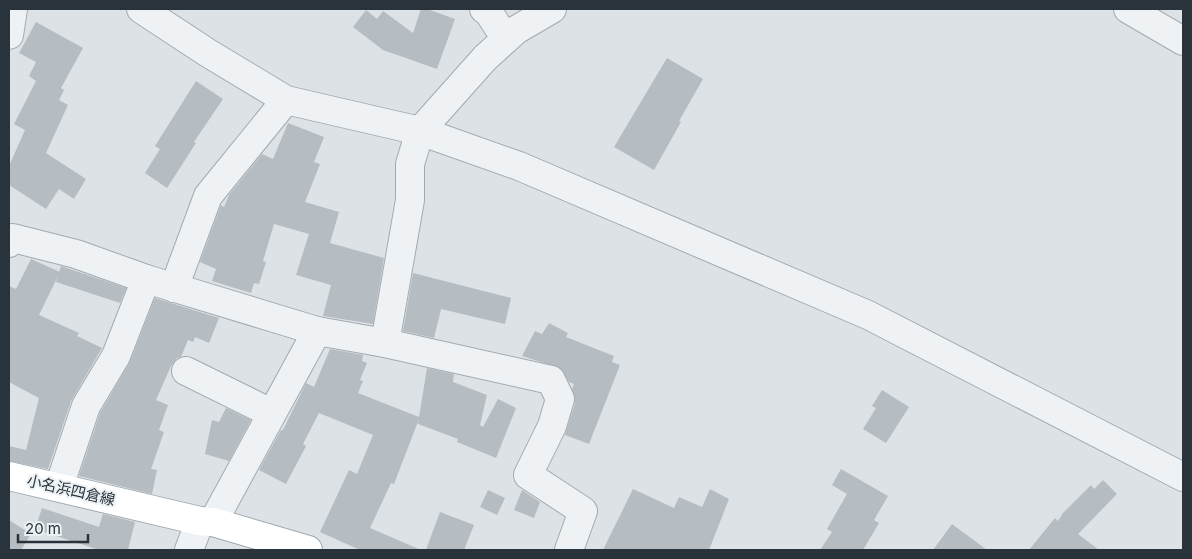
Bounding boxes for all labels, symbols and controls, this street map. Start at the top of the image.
street label: 小名浜四倉線 [25,471,117,509]
scale bar [18,512,88,544]
text: 20 m [25,519,61,538]

